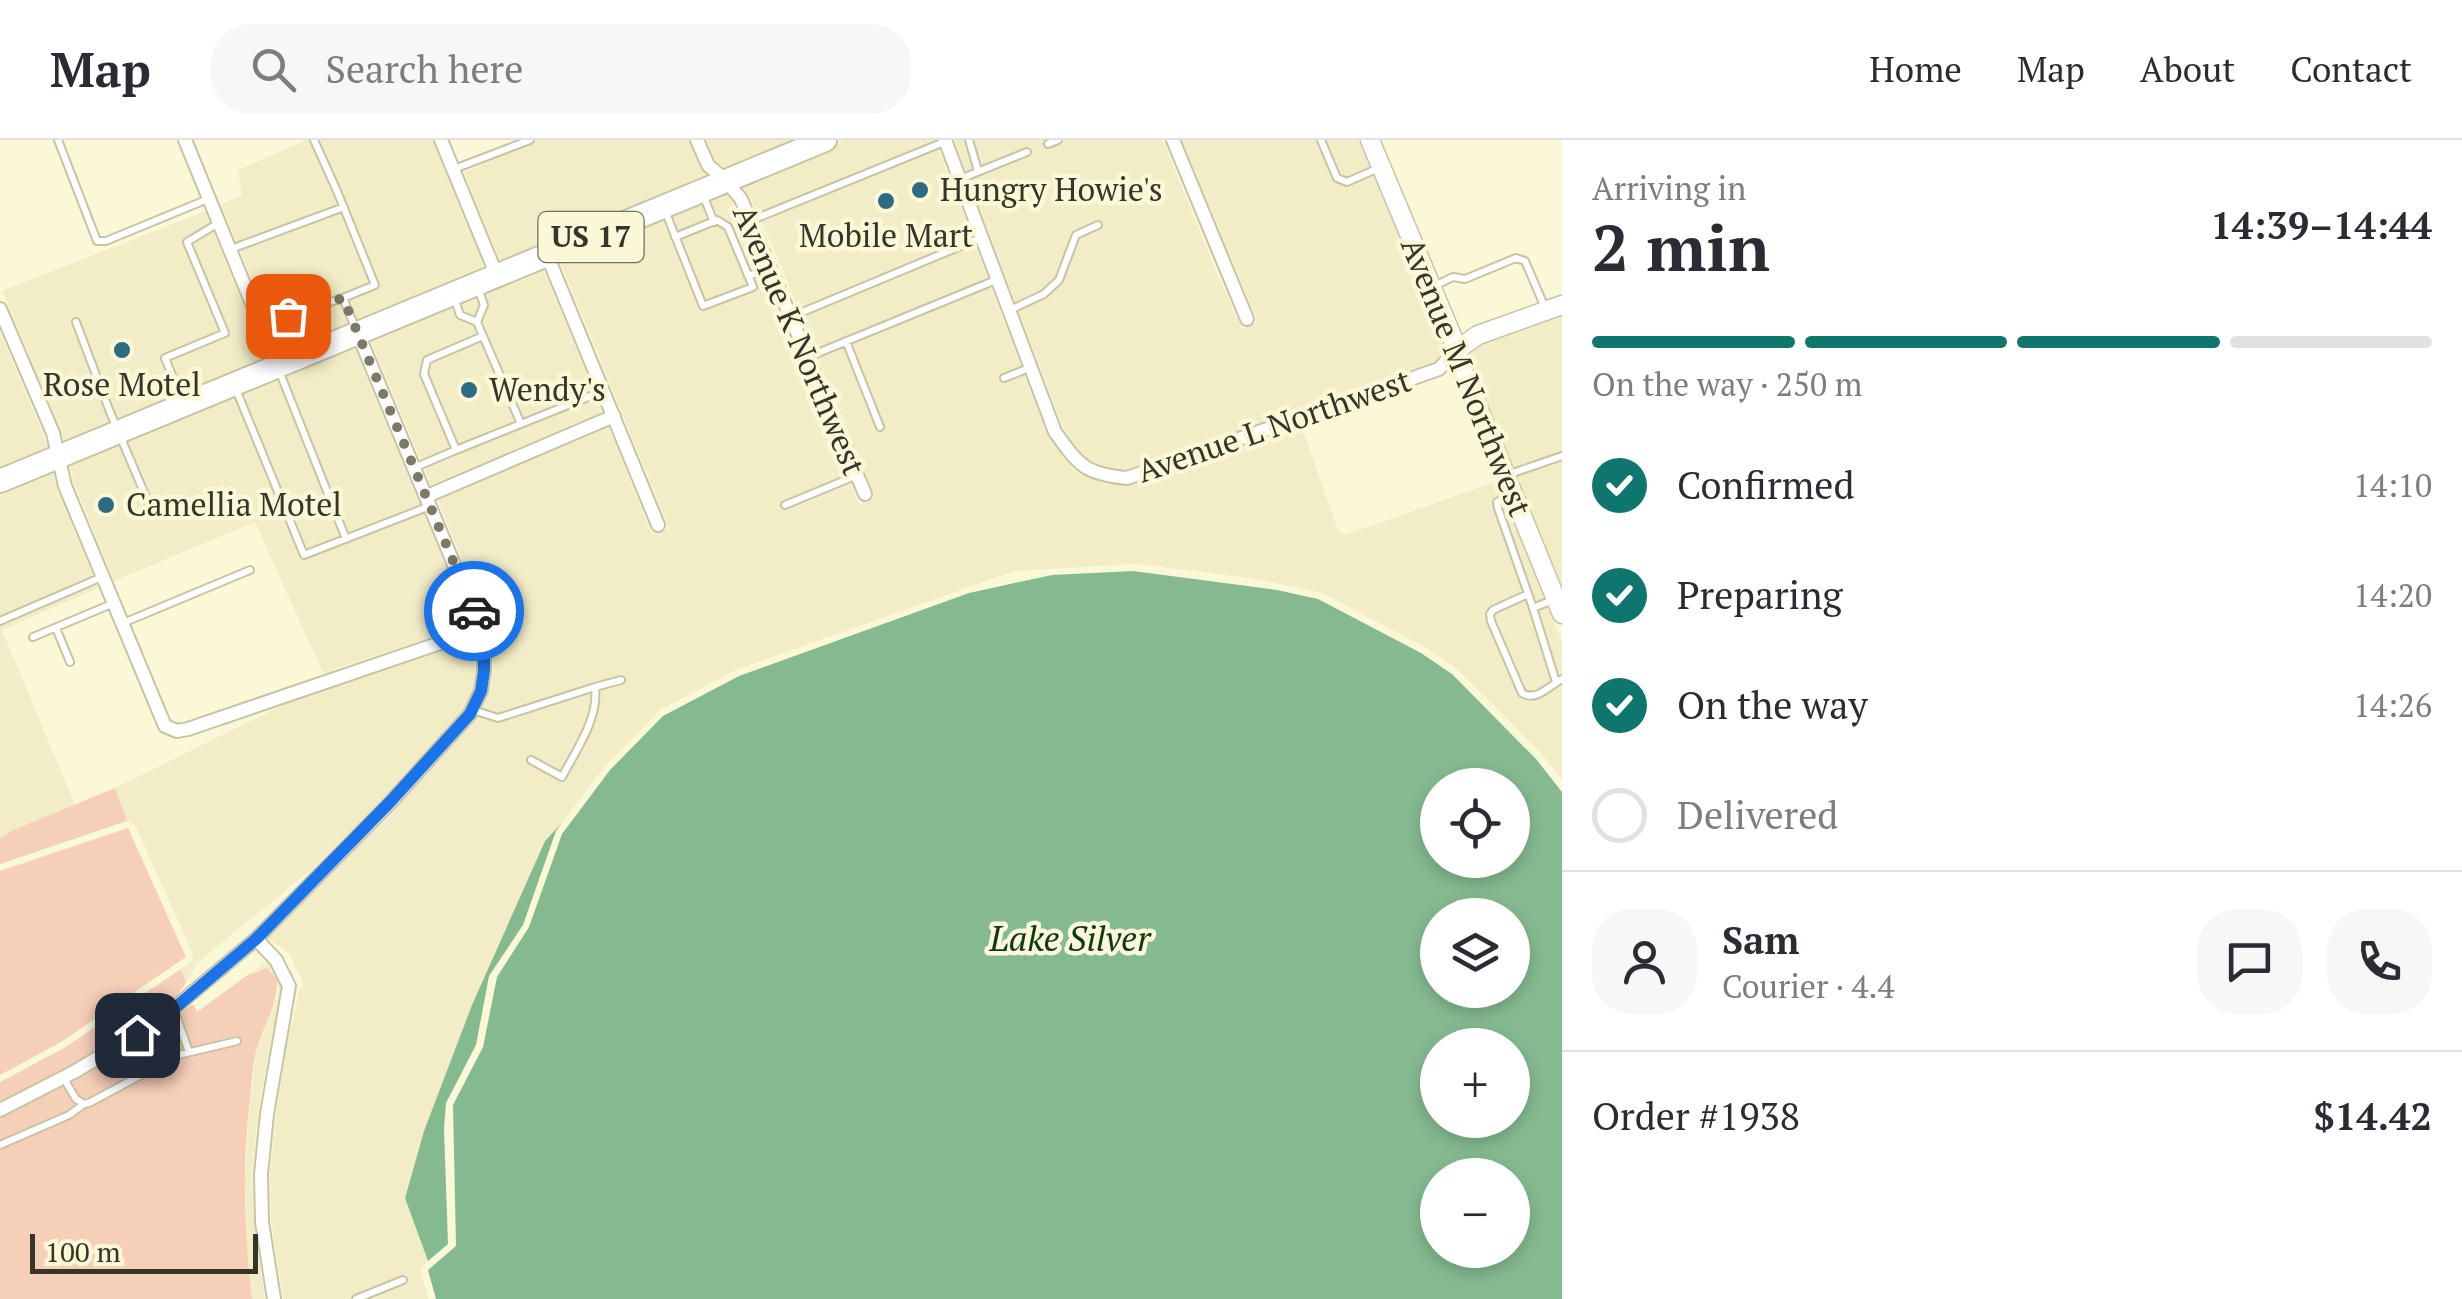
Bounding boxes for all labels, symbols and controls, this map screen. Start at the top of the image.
search box [211,24,911,114]
text: Map [50,37,151,101]
icon: search [246,42,301,97]
text: Search here [326,44,523,94]
text: Home [1869,46,1962,92]
text: Map [2017,46,2085,92]
text: About [2140,46,2235,92]
text: Contact [2290,46,2412,92]
text: Arriving in [1592,167,1746,209]
place label: Hungry Howie's [940,168,1163,210]
marker: Hungry Howie's [909,179,931,201]
marker: Mobile Mart [875,190,897,212]
street label: Avenue K Northwest [724,198,876,481]
text: 14:39–14:44 [2210,200,2432,250]
text: 2 min [1592,203,1770,290]
road number: US 17 [538,212,644,262]
place label: Mobile Mart [799,214,973,256]
street label: Avenue M Northwest [1392,231,1542,522]
pin [246,274,331,359]
icon: bag [261,289,316,344]
marker: Rose Motel [111,339,133,361]
street label: Avenue L Northwest [1131,358,1416,492]
place label: Rose Motel [43,363,201,405]
text: On the way · 250 m [1592,363,1862,405]
place label: Wendy's [489,368,606,410]
marker: Wendy's [458,379,480,401]
icon: check [1592,458,1647,513]
text: Confirmed [1677,460,1855,510]
text: 14:10 [2353,464,2432,506]
place label: Camellia Motel [126,483,342,525]
marker: Camellia Motel [95,494,117,516]
courier [424,561,524,661]
icon: check [1592,568,1647,623]
text: Preparing [1677,570,1843,620]
text: 14:20 [2353,574,2432,616]
icon: car [447,584,502,639]
icon: check [1592,678,1647,733]
text: On the way [1677,680,1868,730]
text: 14:26 [2353,684,2432,726]
map controls [1420,768,1530,1268]
button: locate [1420,768,1530,878]
text: Delivered [1677,790,1838,840]
button: layers [1420,898,1530,1008]
button: person [1592,909,1697,1014]
button: chat [2197,909,2302,1014]
button: phone [2327,909,2432,1014]
water label: Lake Silver [989,915,1152,961]
text: Sam [1722,915,1799,965]
text: Courier · 4.4 [1722,965,1894,1007]
pin [95,993,180,1078]
icon: home [110,1008,165,1063]
button: + [1420,1028,1530,1138]
text: Order #1938 [1592,1091,1800,1141]
text: $14.42 [2313,1091,2432,1141]
button: − [1420,1158,1530,1268]
scale bar [30,1229,258,1274]
text: 100 m [45,1233,121,1270]

